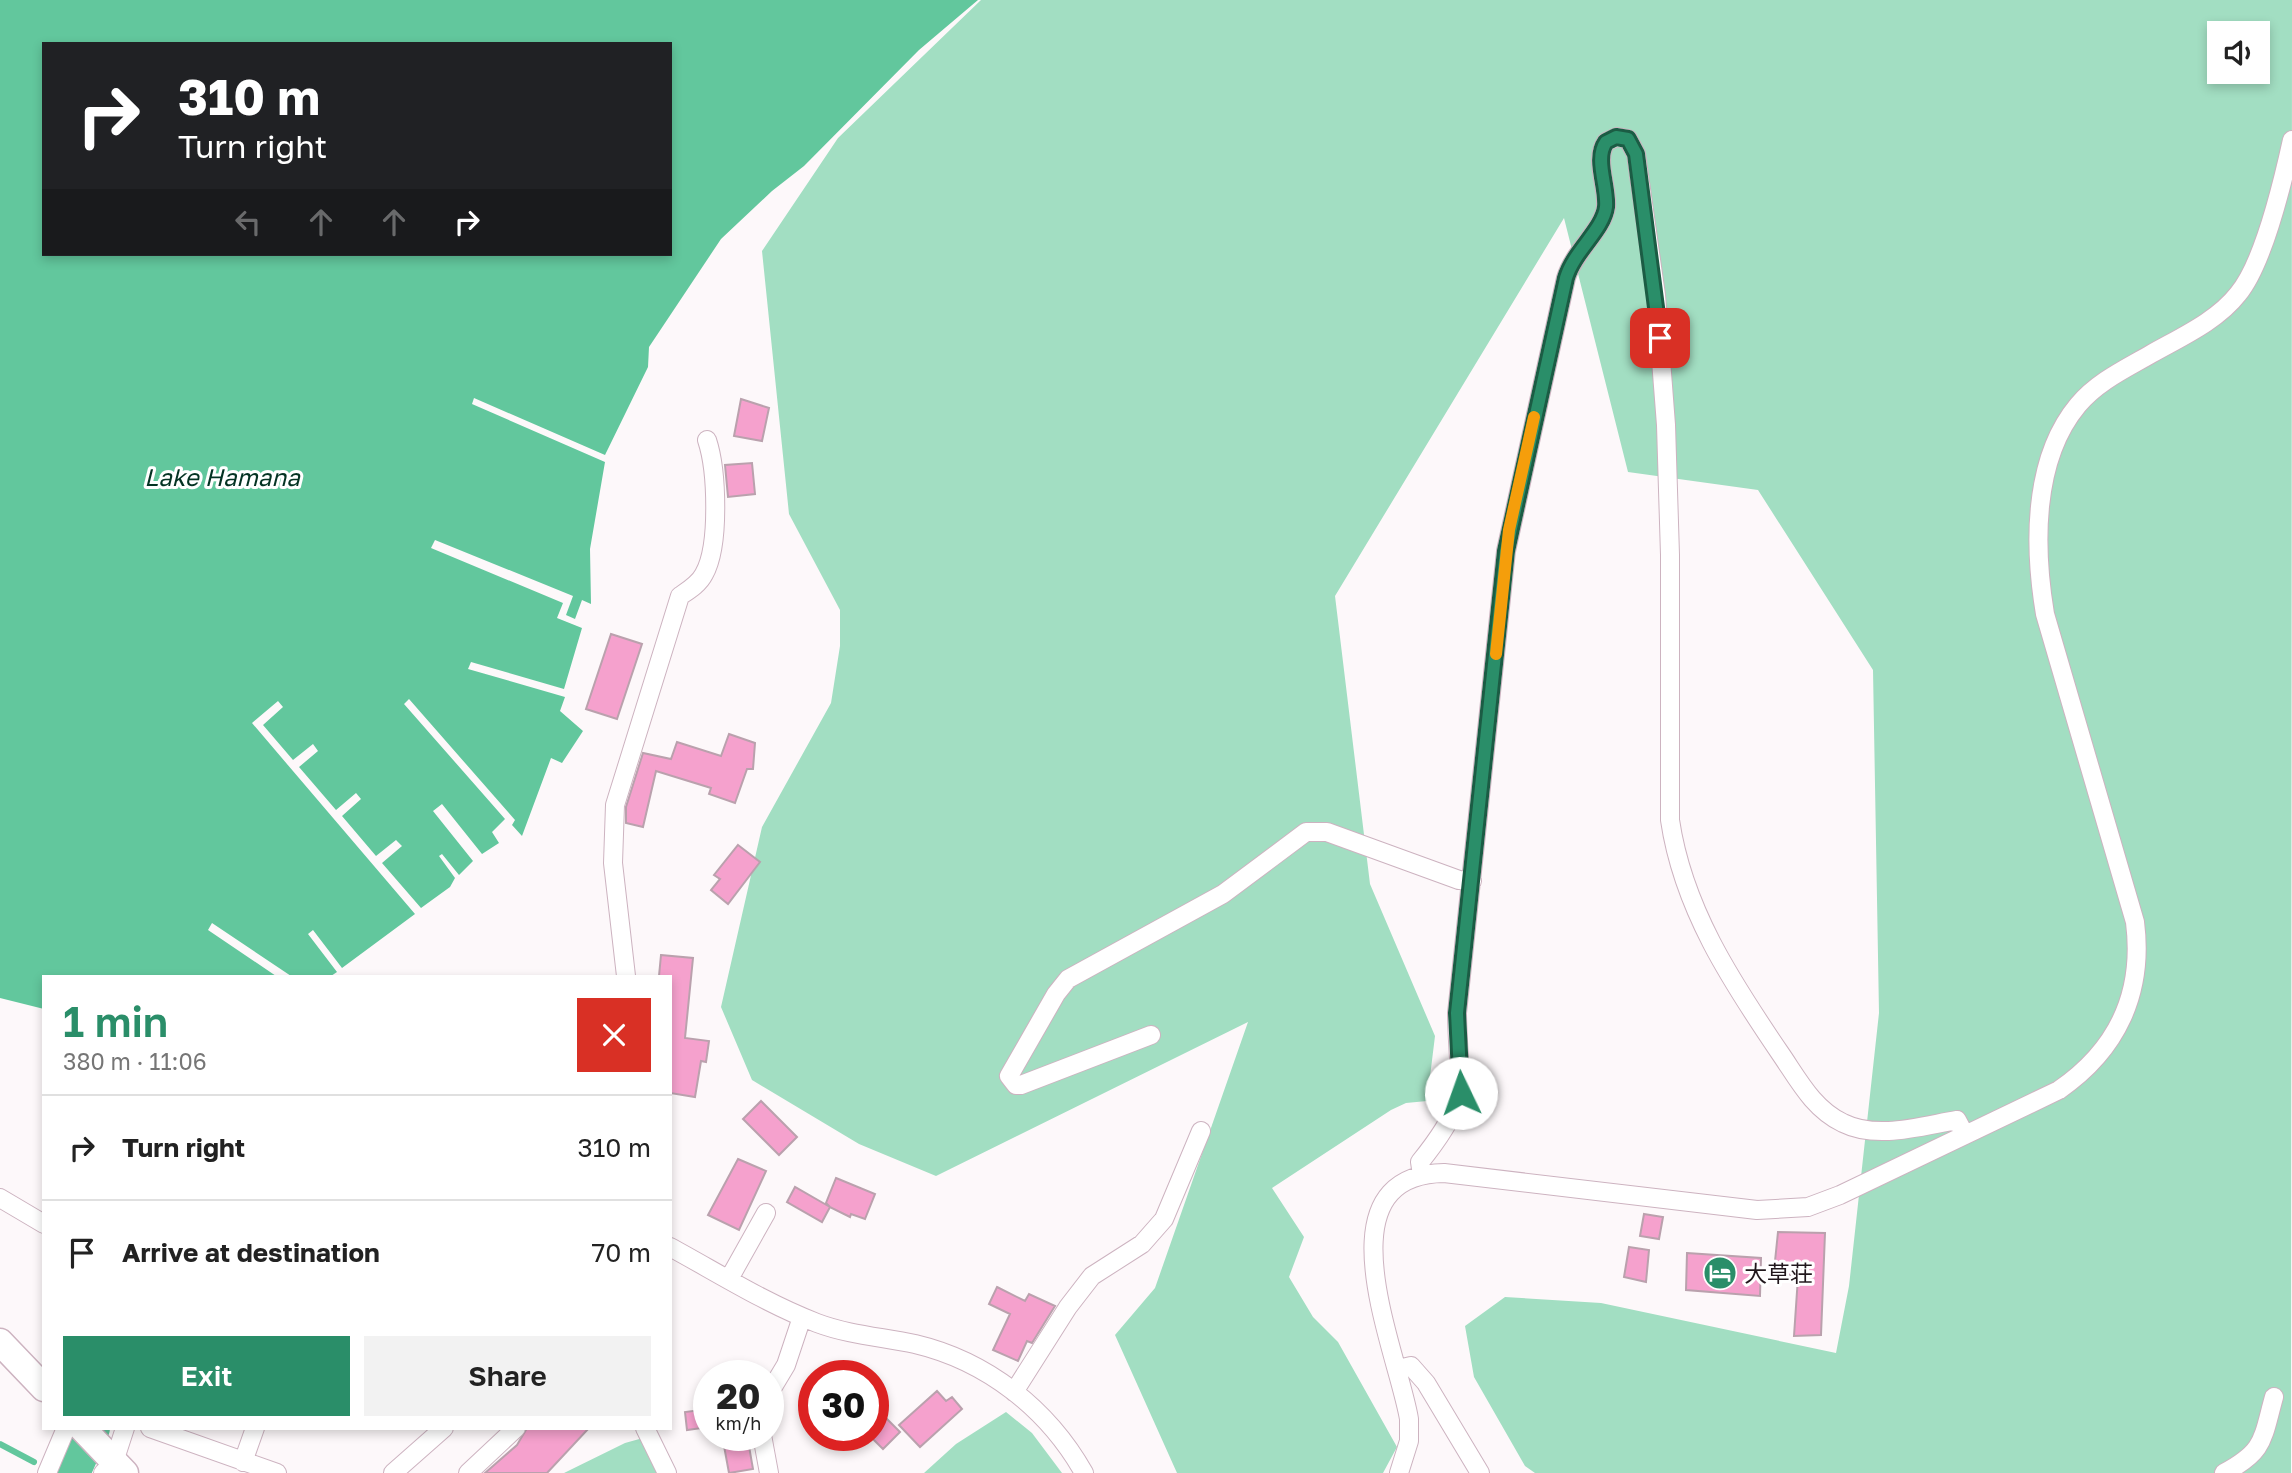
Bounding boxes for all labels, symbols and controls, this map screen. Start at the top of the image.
map controls [2207,21,2270,84]
button: sound [2207,21,2270,84]
text: 310 m [178,67,320,126]
icon: right [63,70,154,161]
text: Turn right [178,127,327,165]
icon: left [229,203,267,241]
icon: ahead [302,203,340,241]
icon: ahead [375,203,413,241]
icon: right [448,203,486,241]
pin [1630,308,1690,368]
icon: arrive [1641,319,1679,357]
water label: Lake Hamana [144,462,301,491]
text: 1 min [63,996,168,1046]
button: close [577,998,651,1072]
text: 380 m · 11:06 [63,1047,207,1075]
position arrow [1424,1056,1498,1130]
icon: right [63,1129,101,1167]
text: Turn right [122,1132,245,1163]
text: 310 m [578,1132,651,1163]
icon: arrive [63,1234,101,1272]
text: Arrive at destination [122,1237,380,1268]
text: 70 m [592,1237,651,1268]
hotel icon: 大草荘 [1701,1254,1739,1292]
place label: 大草荘 [1744,1259,1813,1287]
button: Exit [63,1336,350,1416]
button: Share [364,1336,651,1416]
speed limit sign: 30 [798,1360,889,1451]
text: 20 [716,1375,761,1417]
text: km/h [716,1412,761,1434]

